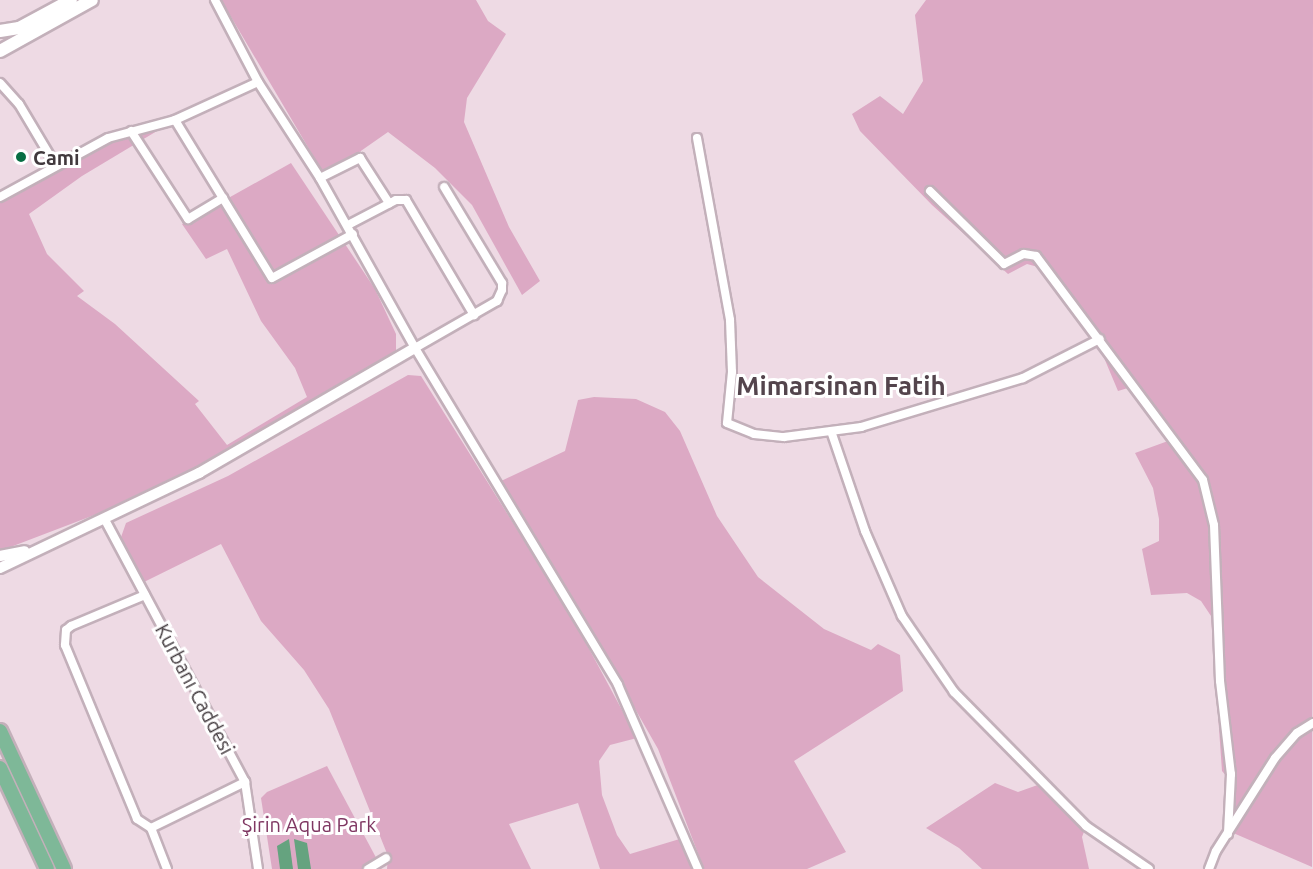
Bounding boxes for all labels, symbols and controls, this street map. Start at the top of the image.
place label: Cami [33,145,80,169]
marker: Cami [14,150,28,164]
district label: Mimarsinan Fatih [736,370,946,402]
street label: Kurbanı Caddesi [150,620,240,758]
park label: Şirin Aqua Park [242,812,376,836]

